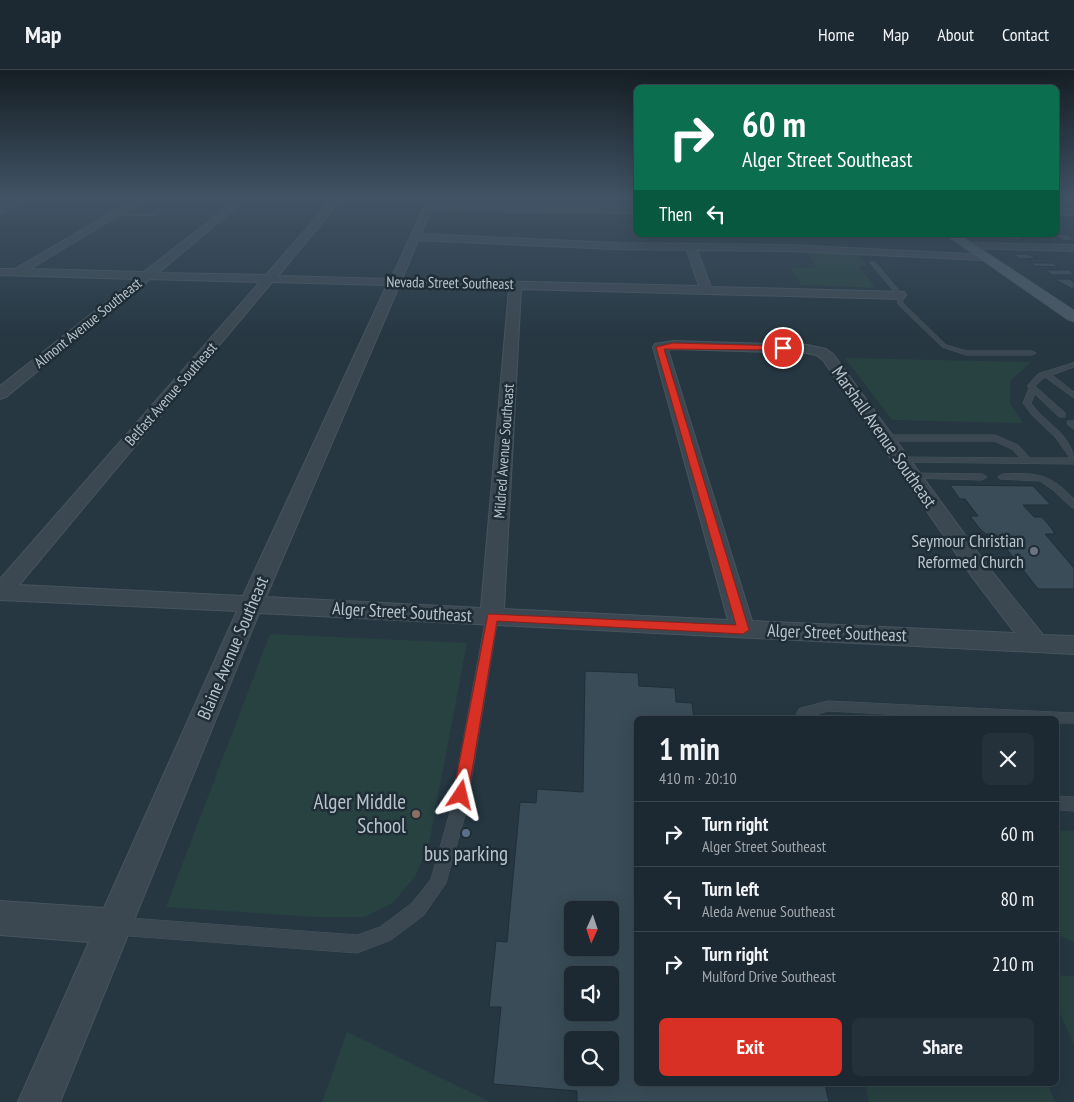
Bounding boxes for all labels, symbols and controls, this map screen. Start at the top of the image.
text: Map [25,19,62,50]
text: Home [818,23,855,46]
text: Map [883,23,909,46]
text: About [937,23,974,46]
text: Contact [1002,23,1049,46]
text: 60 m [742,101,806,147]
icon: right [659,105,724,170]
text: Alger Street Southeast [742,145,913,173]
icon: left [702,200,730,228]
text: Then [659,202,692,226]
street label: Nevada Street Southeast [386,272,514,293]
street label: Almont Avenue Southeast [30,273,145,372]
pin [762,327,804,369]
icon: arrive [769,334,797,362]
street label: Belfast Avenue Southeast [120,338,221,449]
street label: Marshall Avenue Southeast [827,361,942,512]
street label: Mildred Avenue Southeast [489,383,518,519]
place label: Seymour Christian Reformed Church [911,529,1024,573]
marker: Seymour Christian Reformed Church [1028,545,1040,557]
street label: Blaine Avenue Southeast [192,573,273,723]
street label: Alger Street Southeast [332,596,472,627]
street label: Alger Street Southeast [767,619,907,646]
text: 1 min [659,729,720,768]
button: close [982,733,1034,785]
position arrow [434,768,486,820]
text: 410 m · 20:10 [659,768,737,788]
place label: Alger Middle School [314,788,406,839]
marker: Alger Middle School [410,808,422,820]
text: Turn right [702,812,768,836]
icon: right [659,820,687,848]
text: 60 m [1001,822,1034,846]
marker: bus parking [460,827,472,839]
text: Alger Street Southeast [702,836,826,856]
place label: bus parking [424,840,508,867]
text: Turn left [702,877,759,901]
icon: left [659,885,687,913]
text: 80 m [1001,887,1034,911]
north arrow [564,901,619,956]
map controls [564,901,619,1086]
text: Aleda Avenue Southeast [702,901,835,921]
text: Turn right [702,942,768,966]
icon: right [659,950,687,978]
text: 210 m [992,952,1034,976]
button: sound [564,966,619,1021]
text: Mulford Drive Southeast [702,966,836,986]
button: Exit [659,1018,842,1076]
button: Share [852,1018,1034,1076]
button: search [564,1031,619,1086]

